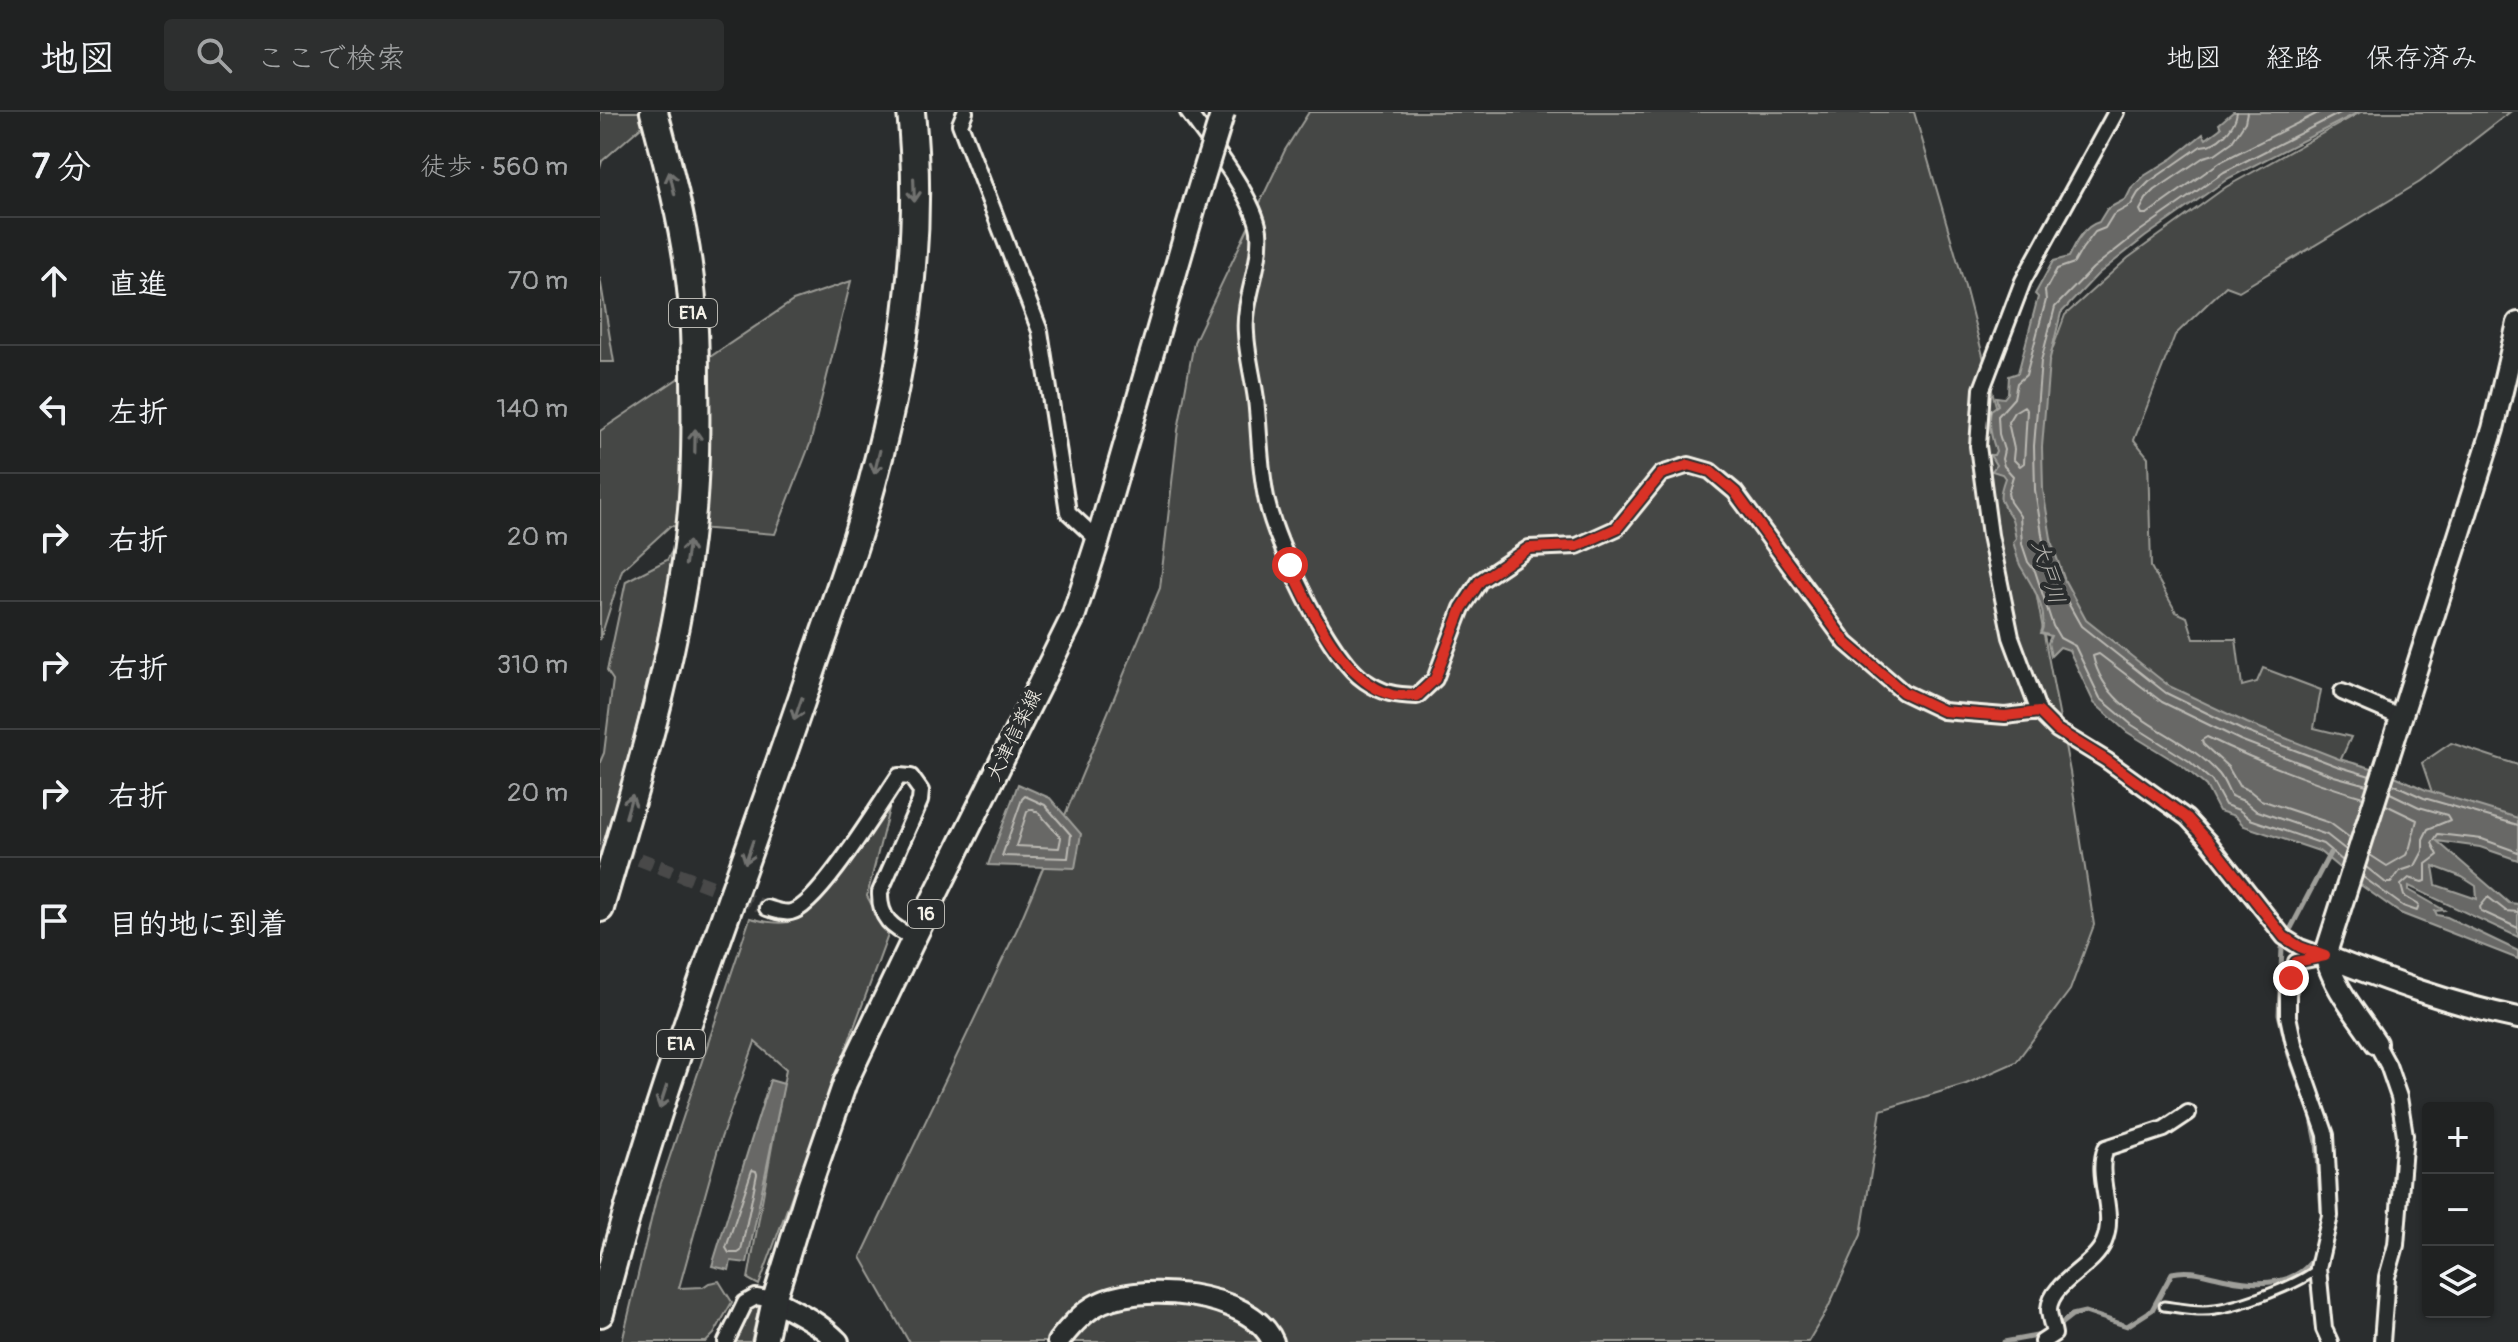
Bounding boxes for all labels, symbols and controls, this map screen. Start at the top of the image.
search box [164,19,724,91]
icon: search [192,33,236,77]
text: 地図 [40,35,116,83]
text: ここで検索 [256,40,406,77]
text: 地図 [2166,41,2222,76]
text: 経路 [2266,41,2322,76]
text: 保存済み [2366,41,2478,76]
text: 7 分 [32,146,91,189]
text: 徒歩 · 560 m [421,151,568,183]
one-way arrow [664,170,679,196]
one-way arrow [907,176,922,203]
icon: ahead [32,259,76,303]
text: 70 m [508,265,568,297]
text: 直進 [108,266,168,303]
road number: E1A [669,299,717,327]
icon: left [32,387,76,431]
text: 140 m [496,393,568,425]
text: 左折 [108,394,168,431]
one-way arrow [688,428,703,455]
one-way arrow [869,448,884,474]
icon: right [32,515,76,559]
text: 20 m [507,521,568,553]
text: 右折 [108,522,168,559]
water label: 大戸川 [2025,536,2071,608]
one-way arrow [679,540,694,567]
route start [1272,547,1308,583]
icon: right [32,643,76,687]
text: 310 m [497,649,568,681]
text: 右折 [108,650,168,687]
street label: 大津信楽線 [981,685,1047,785]
one-way arrow [790,697,805,722]
icon: right [32,771,76,815]
text: 20 m [507,777,568,809]
text: 右折 [108,778,168,815]
one-way arrow [622,794,637,820]
one-way arrow [741,839,755,864]
icon: arrive [32,899,76,943]
road number: 16 [908,900,944,928]
text: 目的地に到着 [108,906,288,943]
route end [2273,960,2309,996]
road number: E1A [657,1030,705,1058]
one-way arrow [655,1084,670,1110]
map controls [2422,1102,2494,1318]
button: + [2422,1102,2494,1174]
button: − [2422,1174,2494,1246]
button: layers [2422,1246,2494,1318]

